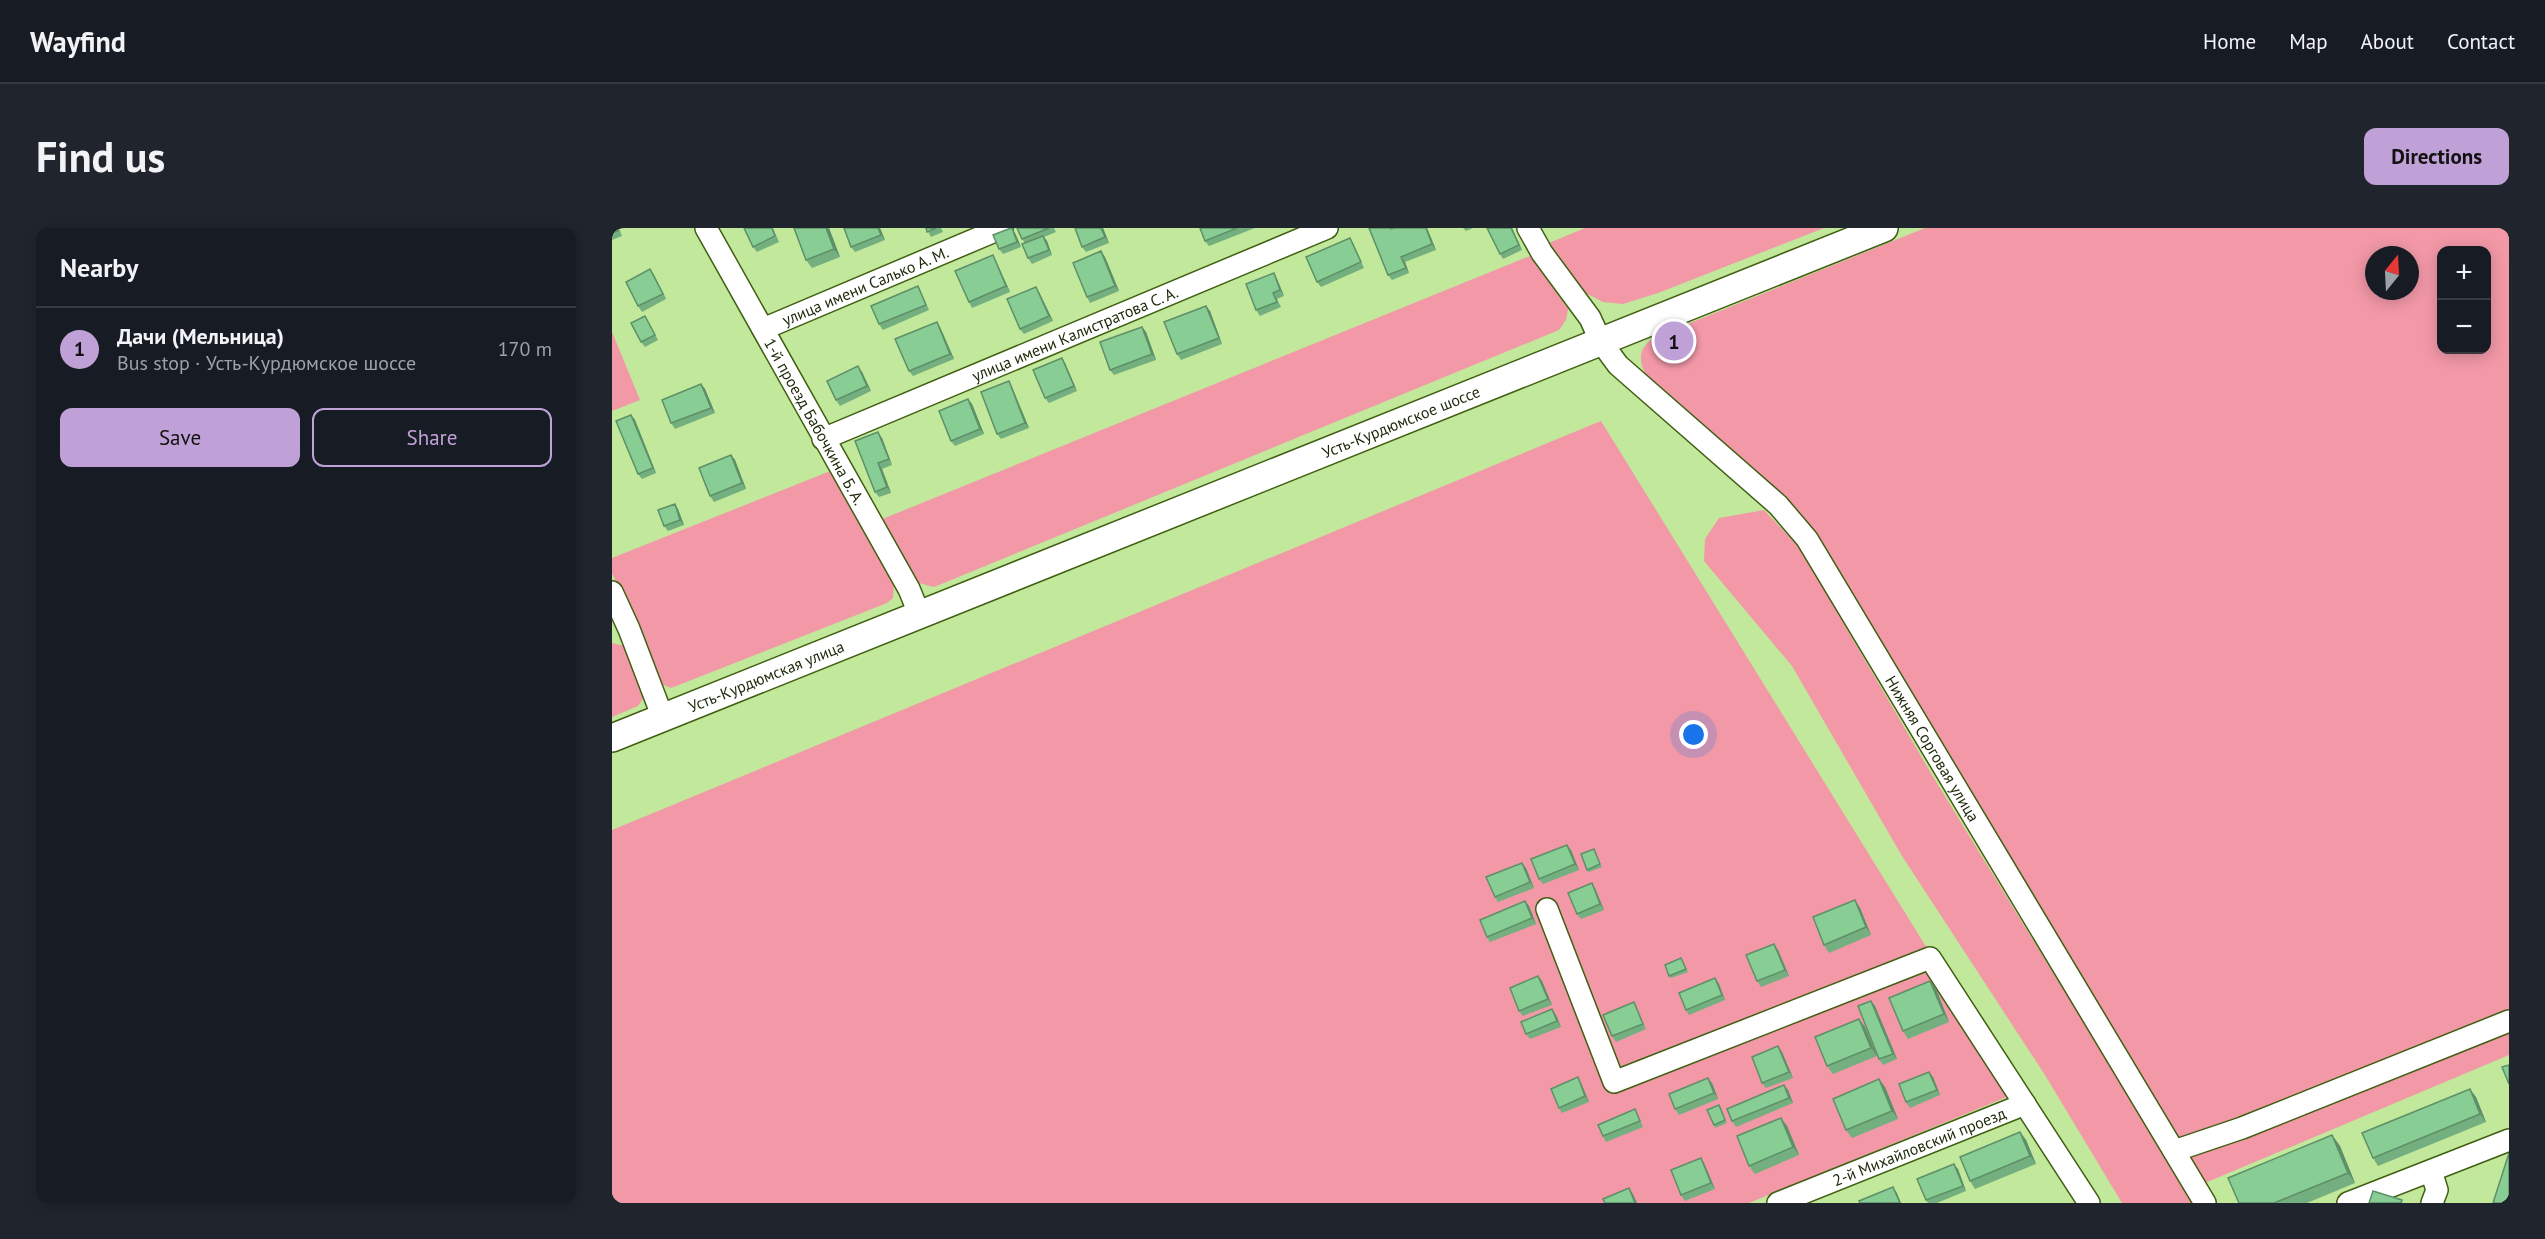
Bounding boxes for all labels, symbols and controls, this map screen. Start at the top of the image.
text: Wayfind [30,23,126,60]
text: Home [2203,28,2256,55]
text: Map [2289,28,2328,55]
text: About [2361,28,2414,55]
text: Contact [2447,28,2515,55]
button: Directions [2364,128,2509,185]
text: Find us [36,129,165,184]
street label: улица имени Салько А. М. [779,242,951,330]
north arrow [2365,246,2419,300]
map controls [2437,246,2491,354]
button: + [2437,246,2491,300]
text: Nearby [60,251,138,284]
street label: улица имени Калистратова С. А. [969,282,1181,386]
button: − [2437,300,2491,354]
pin: 1 [1654,318,1694,364]
text: Дачи (Мельница) [117,322,284,350]
street label: 1-й проезд Бабочкина Б. А. [760,334,870,509]
text: 1 [74,336,85,362]
text: 170 m [498,336,552,362]
text: Bus stop · Усть-Курдюмское шоссе [117,350,416,376]
street label: Усть-Курдюмское шоссе [1319,381,1483,462]
button: Save [60,408,300,467]
button: Share [312,408,552,467]
street label: Усть-Курдюмская улица [685,636,847,716]
street label: Нижняя Сорговая улица [1881,672,1984,825]
your location [1679,720,1708,749]
street label: 2-й Михайловский проезд [1830,1103,2009,1190]

